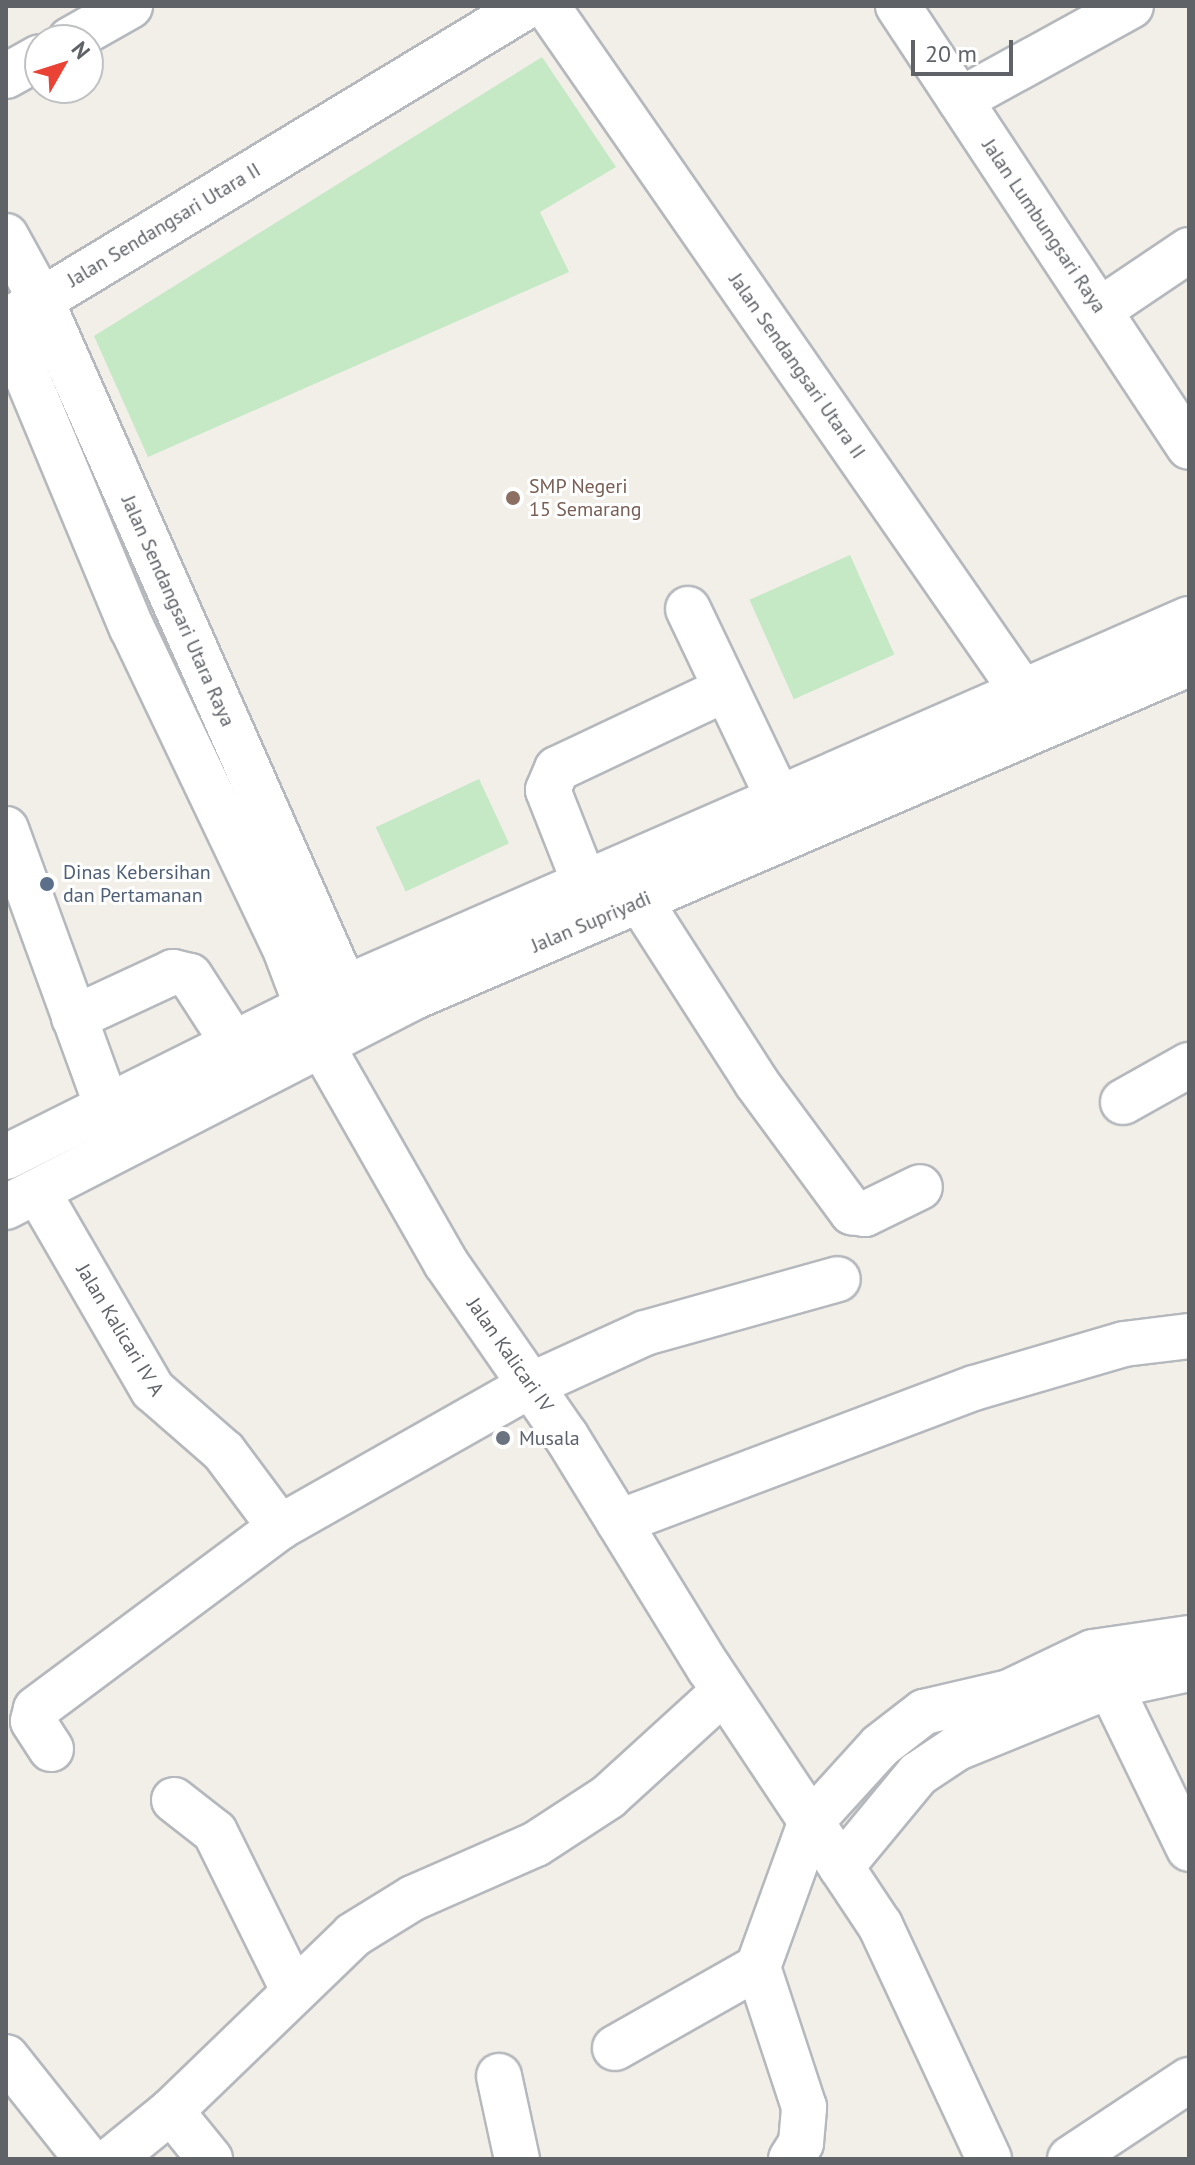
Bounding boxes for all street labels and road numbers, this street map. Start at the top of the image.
street label: Jalan Lumbungsari Raya [977,134,1111,318]
street label: Jalan Sendangsari Utara II [63,158,265,292]
street label: Jalan Sendangsari Utara II [724,269,870,463]
street label: Jalan Sendangsari Utara Raya [116,492,240,730]
street label: Jalan Supriyadi [528,886,654,958]
street label: Jalan Kalicari IV A [71,1259,169,1401]
street label: Jalan Kalicari IV [462,1293,558,1417]

